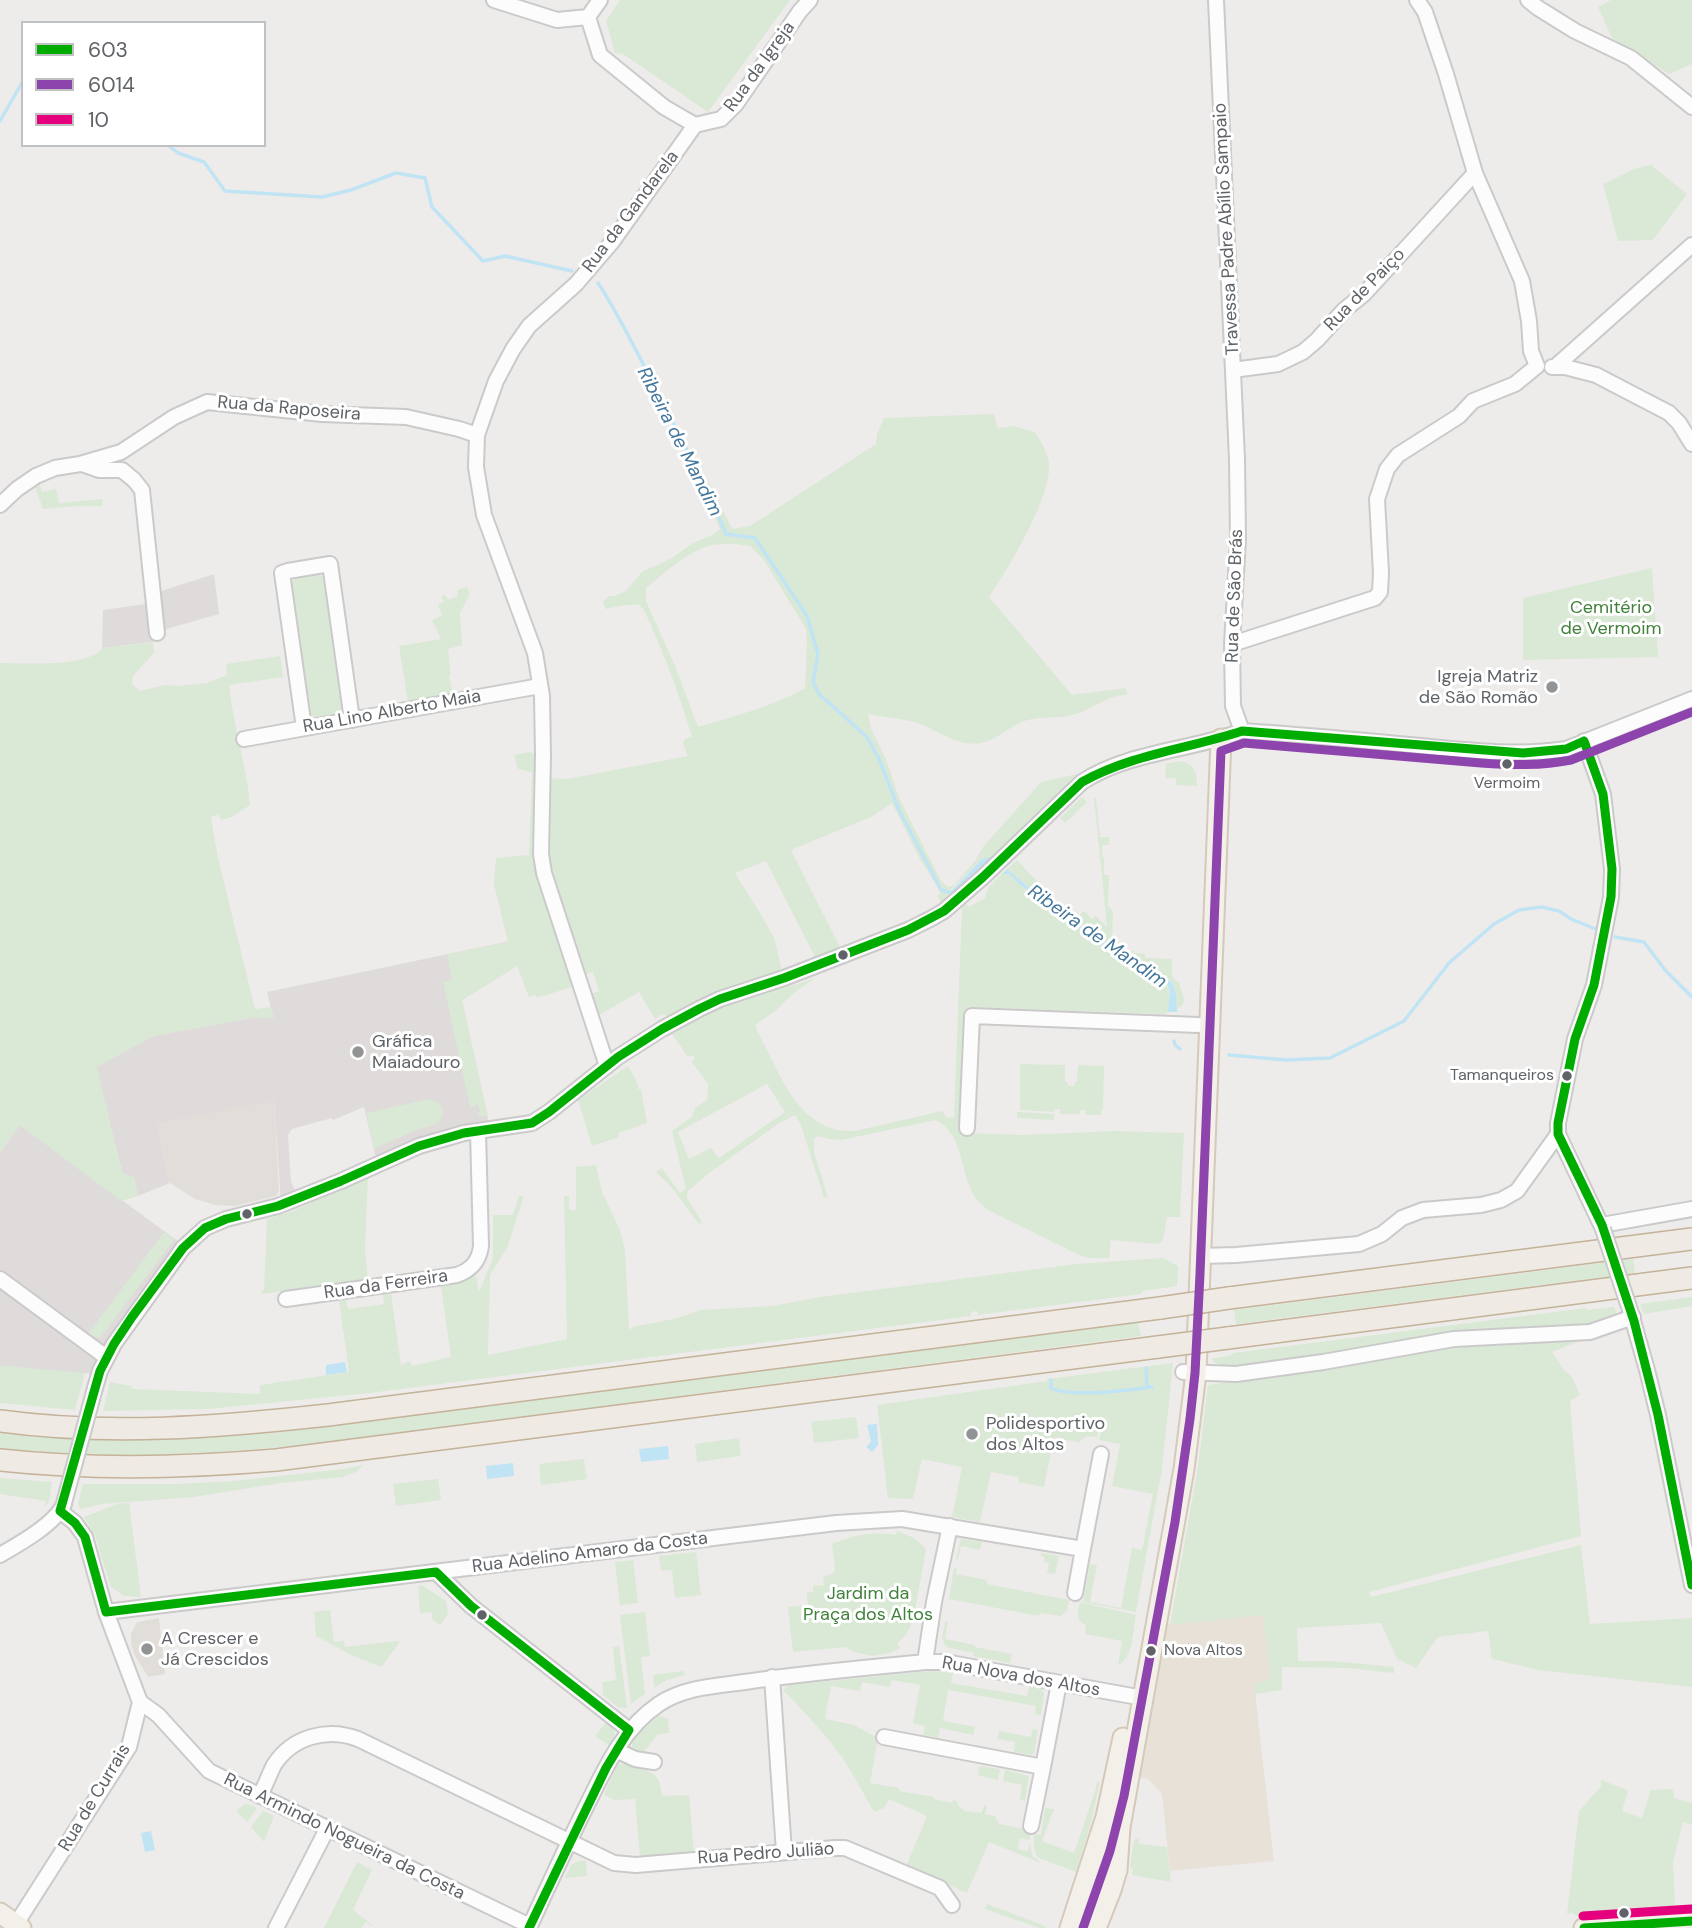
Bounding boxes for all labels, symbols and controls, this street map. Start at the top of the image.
street label: Rua da Igreja [720,18,800,116]
legend [21,21,266,147]
text: 603 [88,36,128,64]
text: 6014 [88,71,135,99]
street label: Travessa Padre Abílio Sampaio [1210,102,1244,356]
text: 10 [88,106,109,134]
street label: Rua da Gandarela [578,147,684,277]
street label: Rua de Paiço [1320,244,1410,336]
water label: Ribeira de Mandim [631,364,727,520]
street label: Rua da Raposeira [217,392,361,426]
street label: Rua de São Brás [1222,529,1248,663]
park label: Cemitério de Vermoim [1560,597,1662,640]
place label: Igreja Matriz de São Romão [1419,666,1538,708]
marker: Igreja Matriz de São Romão [1544,679,1560,695]
street label: Rua Lino Alberto Maia [301,686,483,738]
marker: Vermoim [1500,757,1514,771]
place label: Vermoim [1474,774,1540,794]
water label: Ribeira de Mandim [1023,880,1171,994]
unlabelled marker [836,948,850,962]
place label: Gráfica Maiadouro [372,1031,460,1074]
marker: Gráfica Maiadouro [350,1044,366,1060]
place label: Tamanqueiros [1450,1066,1554,1086]
marker: Tamanqueiros [1560,1069,1574,1083]
unlabelled marker [240,1207,254,1221]
street label: Rua da Ferreira [323,1266,449,1304]
place label: Polidesportivo dos Altos [986,1413,1105,1456]
marker: Polidesportivo dos Altos [964,1426,980,1442]
street label: Rua Adelino Amaro da Costa [471,1528,709,1578]
park label: Jardim da Praça dos Altos [803,1583,933,1626]
unlabelled marker [475,1608,489,1622]
place label: A Crescer e Já Crescidos [161,1628,269,1670]
marker: A Crescer e Já Crescidos [139,1641,155,1657]
place label: Nova Altos [1164,1641,1243,1661]
marker: Nova Altos [1144,1644,1158,1658]
street label: Rua Nova dos Altos [940,1652,1102,1702]
street label: Rua de Currais [54,1740,136,1856]
street label: Rua Armindo Nogueira da Costa [220,1769,468,1905]
street label: Rua Pedro Julião [697,1838,835,1870]
unlabelled marker [1617,1906,1631,1920]

